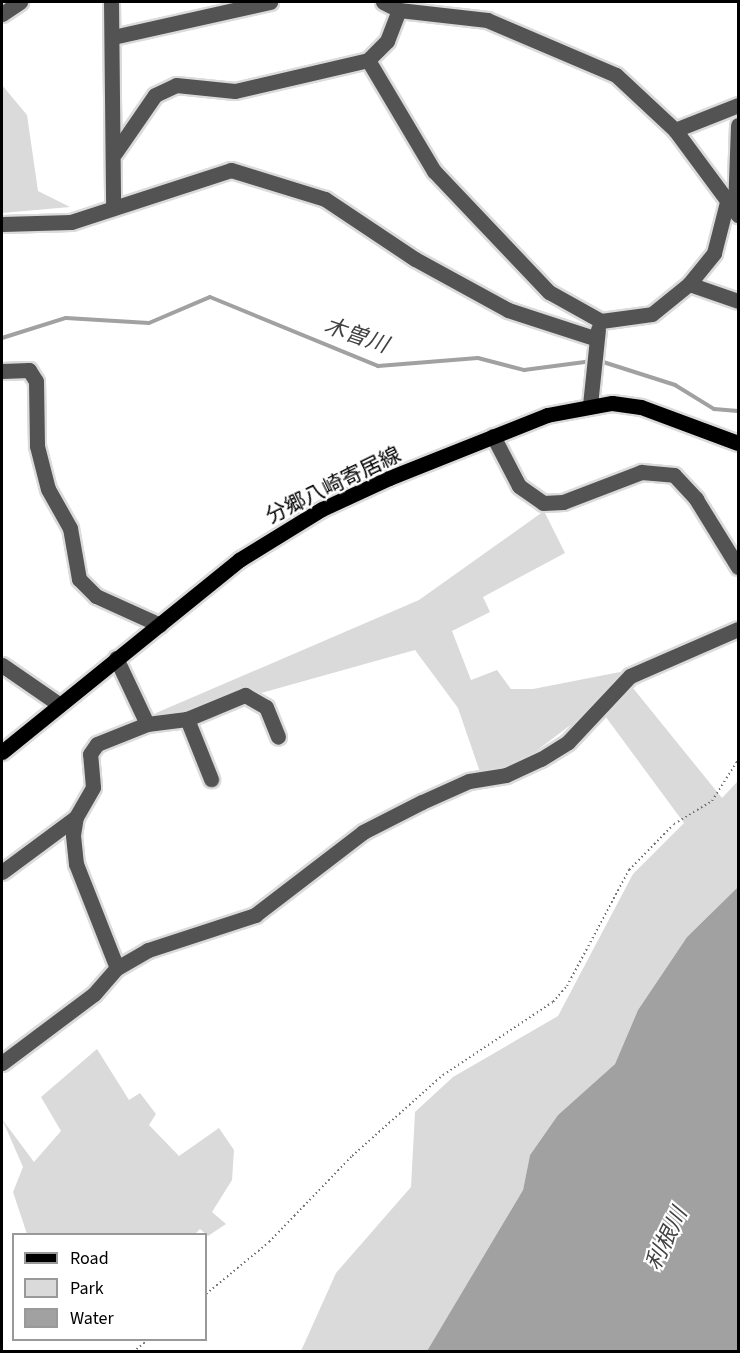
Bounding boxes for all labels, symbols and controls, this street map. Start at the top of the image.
water label: 木曽川 [321,313,391,359]
street label: 分郷八崎寄居線 [261,441,405,529]
water label: 利根川 [641,1204,693,1274]
legend [12,1233,207,1341]
text: Road [70,1246,109,1271]
text: Park [70,1276,104,1301]
text: Water [70,1306,114,1331]

